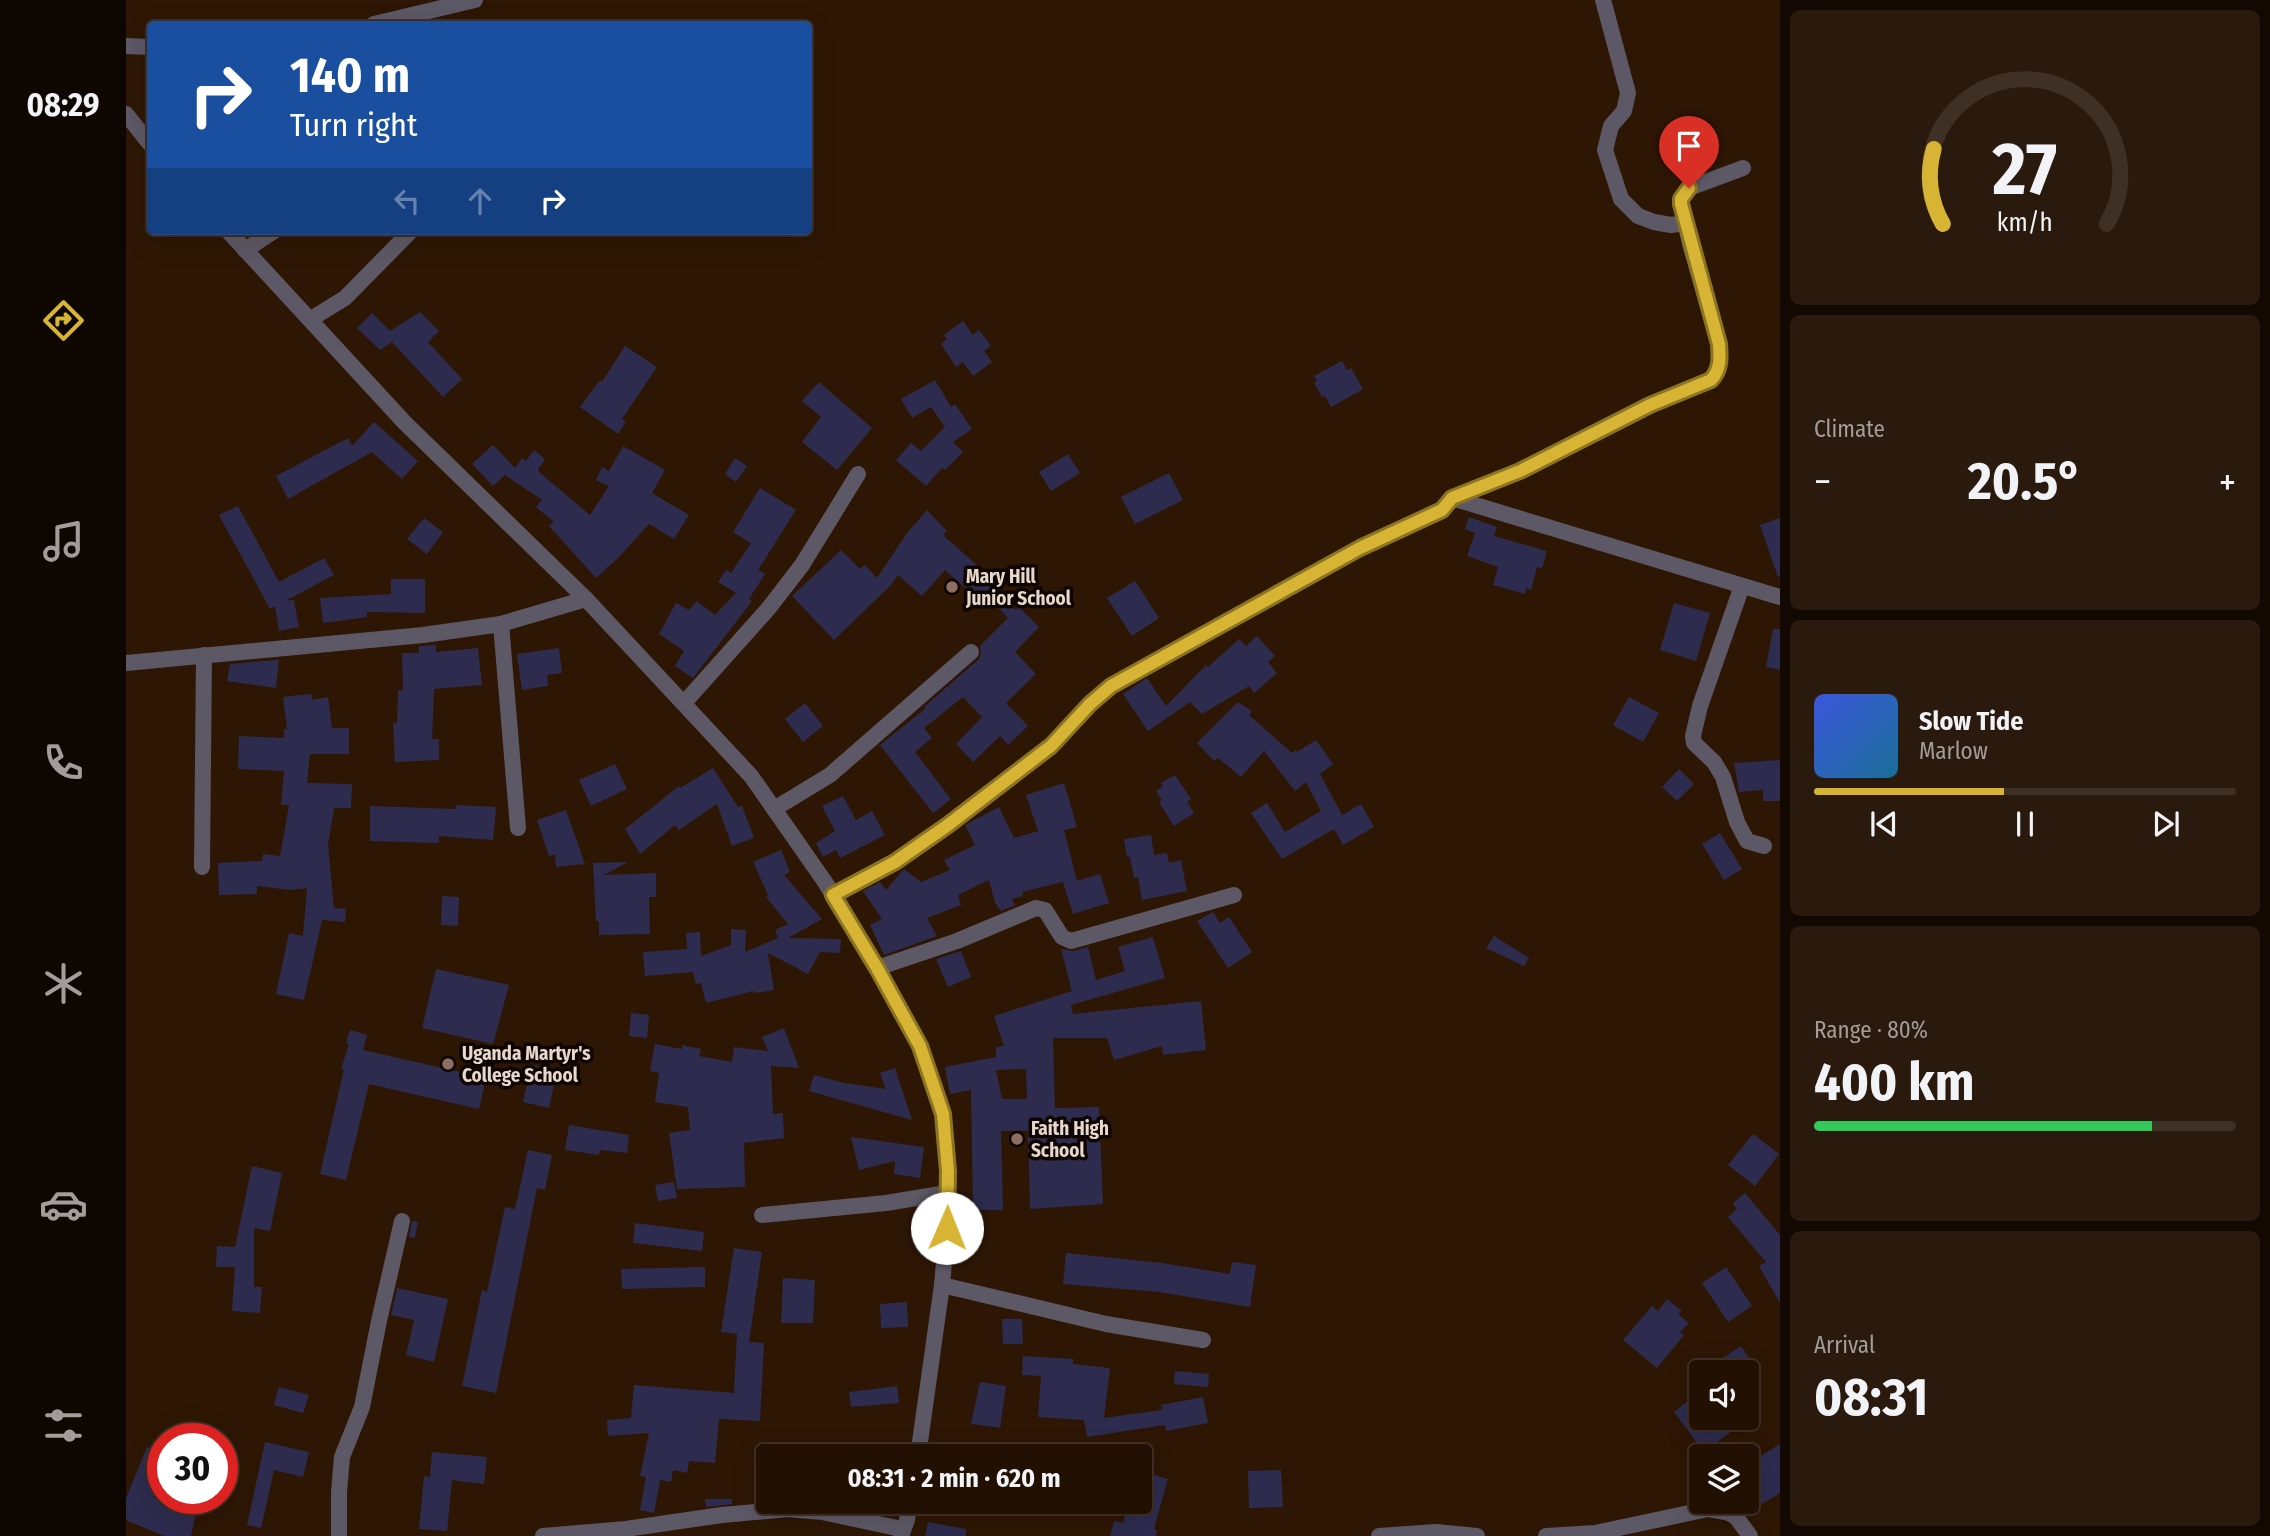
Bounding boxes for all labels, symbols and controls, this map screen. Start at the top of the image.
text: 140 m [290,46,410,105]
icon: right [175,49,266,140]
text: 08:29 [27,86,99,124]
text: Turn right [290,106,417,144]
pin [1659,116,1719,188]
text: 27 [1992,126,2057,213]
icon: arrive [1670,127,1708,165]
icon: left [388,182,426,220]
icon: ahead [461,182,499,220]
icon: right [534,182,572,220]
text: km/h [1997,207,2053,237]
icon: directions [39,296,88,345]
text: Climate [1814,415,1885,443]
text: 20.5° [1968,450,2082,513]
text: − [1814,459,1831,505]
text: + [2219,459,2236,505]
icon: music [39,517,88,566]
place label: Mary Hill Junior School [965,565,1072,610]
marker: Mary Hill Junior School [944,579,960,595]
text: Slow Tide [1919,706,2023,737]
text: Marlow [1919,737,1988,765]
icon: phone [39,738,88,787]
icon: previous [1865,805,1903,843]
icon: pause [2006,805,2044,843]
icon: next [2147,805,2185,843]
icon: climate [39,959,88,1008]
text: Range · 80% [1814,1016,1928,1044]
place label: Uganda Martyr's College School [462,1042,591,1087]
text: 400 km [1814,1051,1974,1114]
marker: Uganda Martyr's College School [440,1056,456,1072]
place label: Faith High School [1031,1117,1109,1162]
marker: Faith High School [1009,1131,1025,1147]
icon: car [39,1180,88,1229]
position arrow [910,1191,984,1265]
text: Arrival [1814,1331,1875,1359]
map controls [1689,1360,1759,1514]
button: sound [1689,1360,1759,1430]
text: 08:31 [1814,1366,1928,1429]
icon: filters [39,1401,88,1450]
speed limit sign: 30 [147,1423,238,1514]
button: layers [1689,1444,1759,1514]
text: 08:31 · 2 min · 620 m [847,1463,1061,1494]

